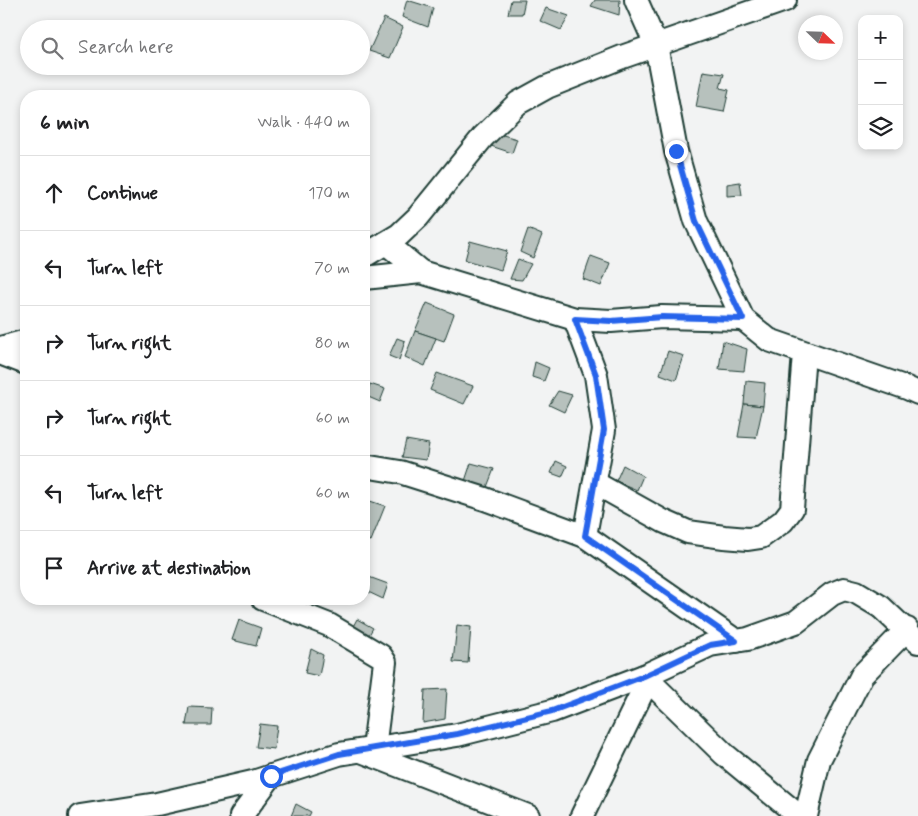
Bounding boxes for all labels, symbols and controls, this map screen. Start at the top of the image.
north arrow [798,15,843,60]
map controls [858,15,903,150]
button: + [858,15,903,60]
search box [20,20,370,75]
icon: search [38,34,66,62]
text: Search here [78,35,174,60]
button: − [858,60,903,105]
button: layers [858,105,903,150]
text: 6 min [40,109,90,137]
text: Walk · 440 m [257,112,350,133]
route end [665,140,688,163]
icon: ahead [40,179,68,207]
text: Continue [87,181,158,206]
text: 170 m [308,183,350,204]
icon: left [40,254,68,282]
text: Turn left [87,256,163,281]
text: 70 m [314,258,350,279]
icon: right [40,329,68,357]
text: Turn right [87,331,171,356]
text: 80 m [315,333,350,354]
icon: right [40,404,68,432]
text: Turn right [87,406,171,431]
text: 60 m [316,408,350,429]
icon: left [40,479,68,507]
text: Turn left [87,481,163,506]
text: 60 m [316,483,350,504]
icon: arrive [40,554,68,582]
text: Arrive at destination [87,556,251,581]
route start [260,765,283,788]

